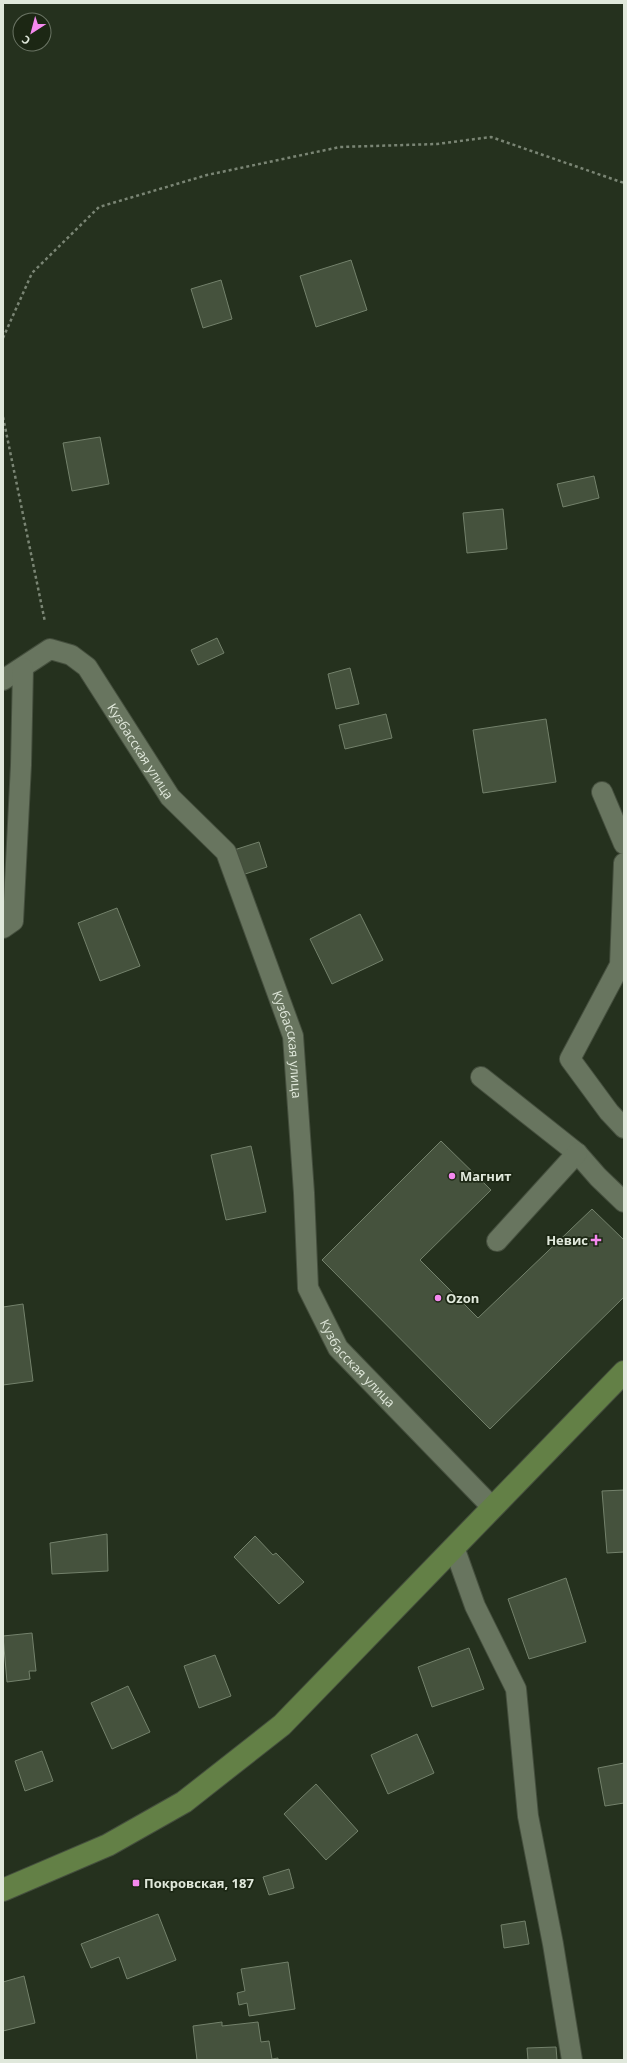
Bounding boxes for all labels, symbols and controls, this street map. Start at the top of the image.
north arrow [12,12,52,52]
text: С [19,32,33,49]
street label: Кузбасская улица [103,700,178,803]
street label: Кузбасская улица [268,988,306,1099]
place label: Магнит [460,1167,512,1185]
marker: Магнит [447,1171,457,1181]
place label: Невис [546,1231,588,1249]
marker: Невис [591,1235,601,1245]
place label: Ozon [446,1289,479,1307]
marker: Ozon [433,1293,443,1303]
street label: Кузбасская улица [316,1316,399,1411]
place label: Покровская, 187 [144,1874,254,1892]
marker: Покровская, 187 [131,1878,141,1888]

